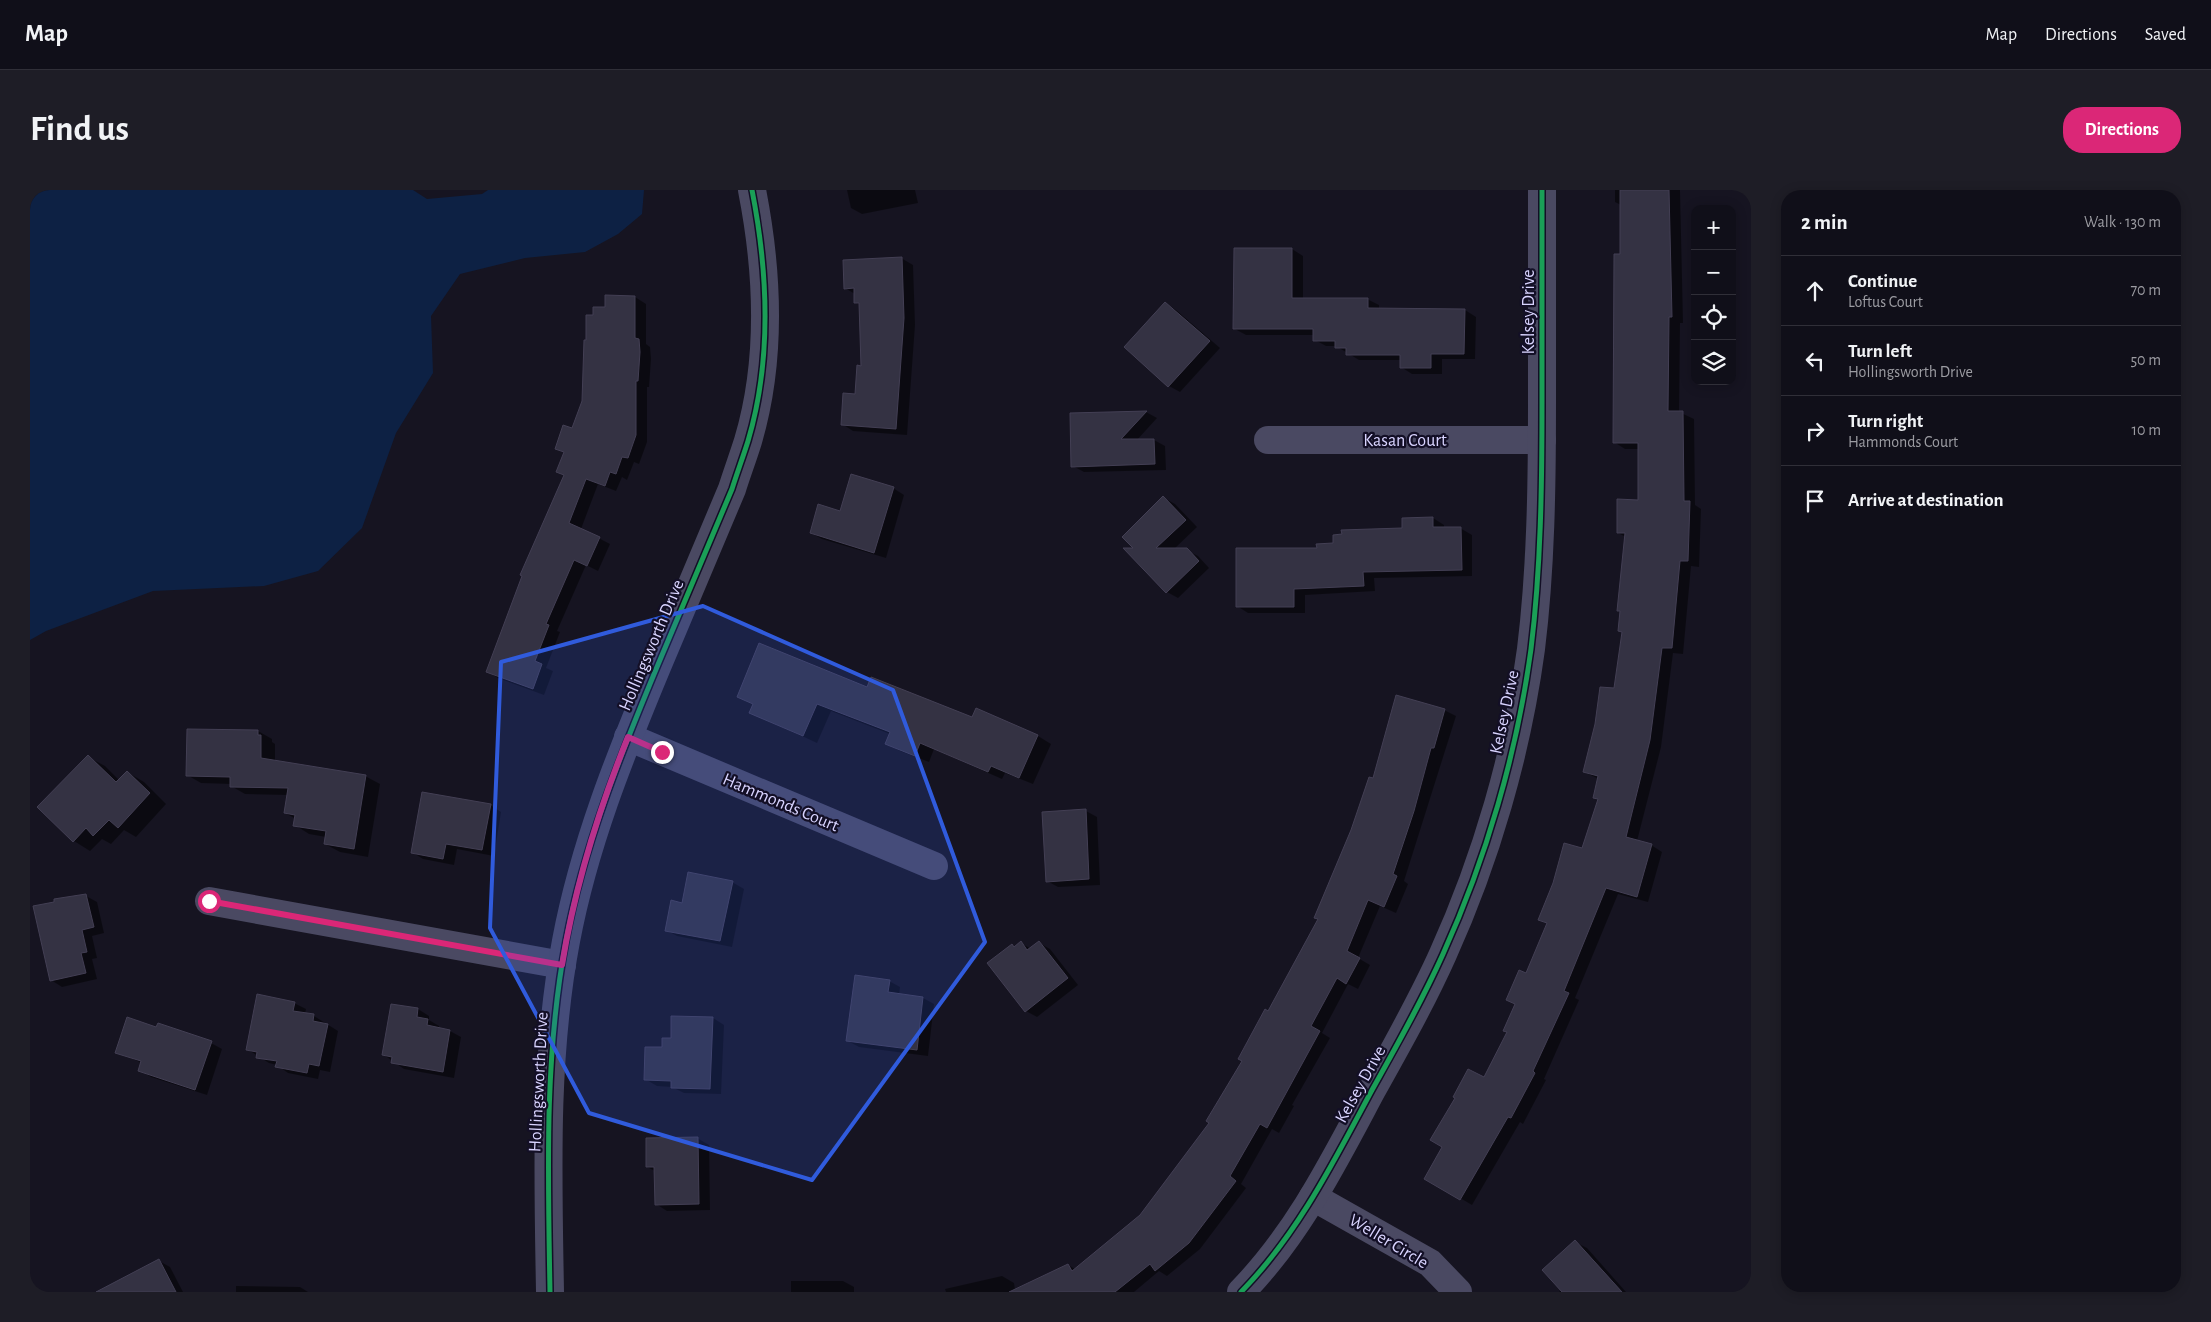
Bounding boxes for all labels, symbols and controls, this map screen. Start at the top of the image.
text: Map [25,22,68,46]
text: Map [1986,26,2017,44]
text: Directions [2045,26,2117,44]
text: Saved [2145,26,2186,44]
button: Directions [2063,107,2181,153]
text: Find us [30,112,129,147]
map controls [1691,205,1736,385]
button: + [1691,205,1736,250]
text: 2 min [1801,212,1848,233]
text: Walk · 130 m [2084,214,2161,230]
button: − [1691,250,1736,295]
street label: Kelsey Drive [1520,269,1538,355]
text: Continue [1848,272,1917,291]
icon: ahead [1801,277,1829,305]
text: 70 m [2130,282,2161,298]
text: Loftus Court [1848,294,1923,310]
button: locate [1691,295,1736,340]
button: layers [1691,340,1736,385]
text: Turn left [1848,342,1912,361]
icon: left [1801,347,1829,375]
text: 50 m [2130,352,2161,368]
text: Hollingsworth Drive [1848,364,1973,380]
text: Turn right [1848,412,1923,431]
icon: right [1801,417,1829,445]
text: 10 m [2132,422,2161,438]
street label: Kasan Court [1363,432,1447,450]
text: Hammonds Court [1848,434,1958,450]
icon: arrive [1801,487,1829,515]
text: Arrive at destination [1848,491,2004,510]
street label: Hollingsworth Drive [616,577,688,714]
street label: Kelsey Drive [1487,669,1523,756]
route end [651,741,674,764]
street label: Hammonds Court [720,770,841,836]
route start [198,890,221,913]
street label: Hollingsworth Drive [526,1011,552,1153]
street label: Kelsey Drive [1332,1043,1389,1126]
street label: Weller Circle [1346,1211,1431,1272]

